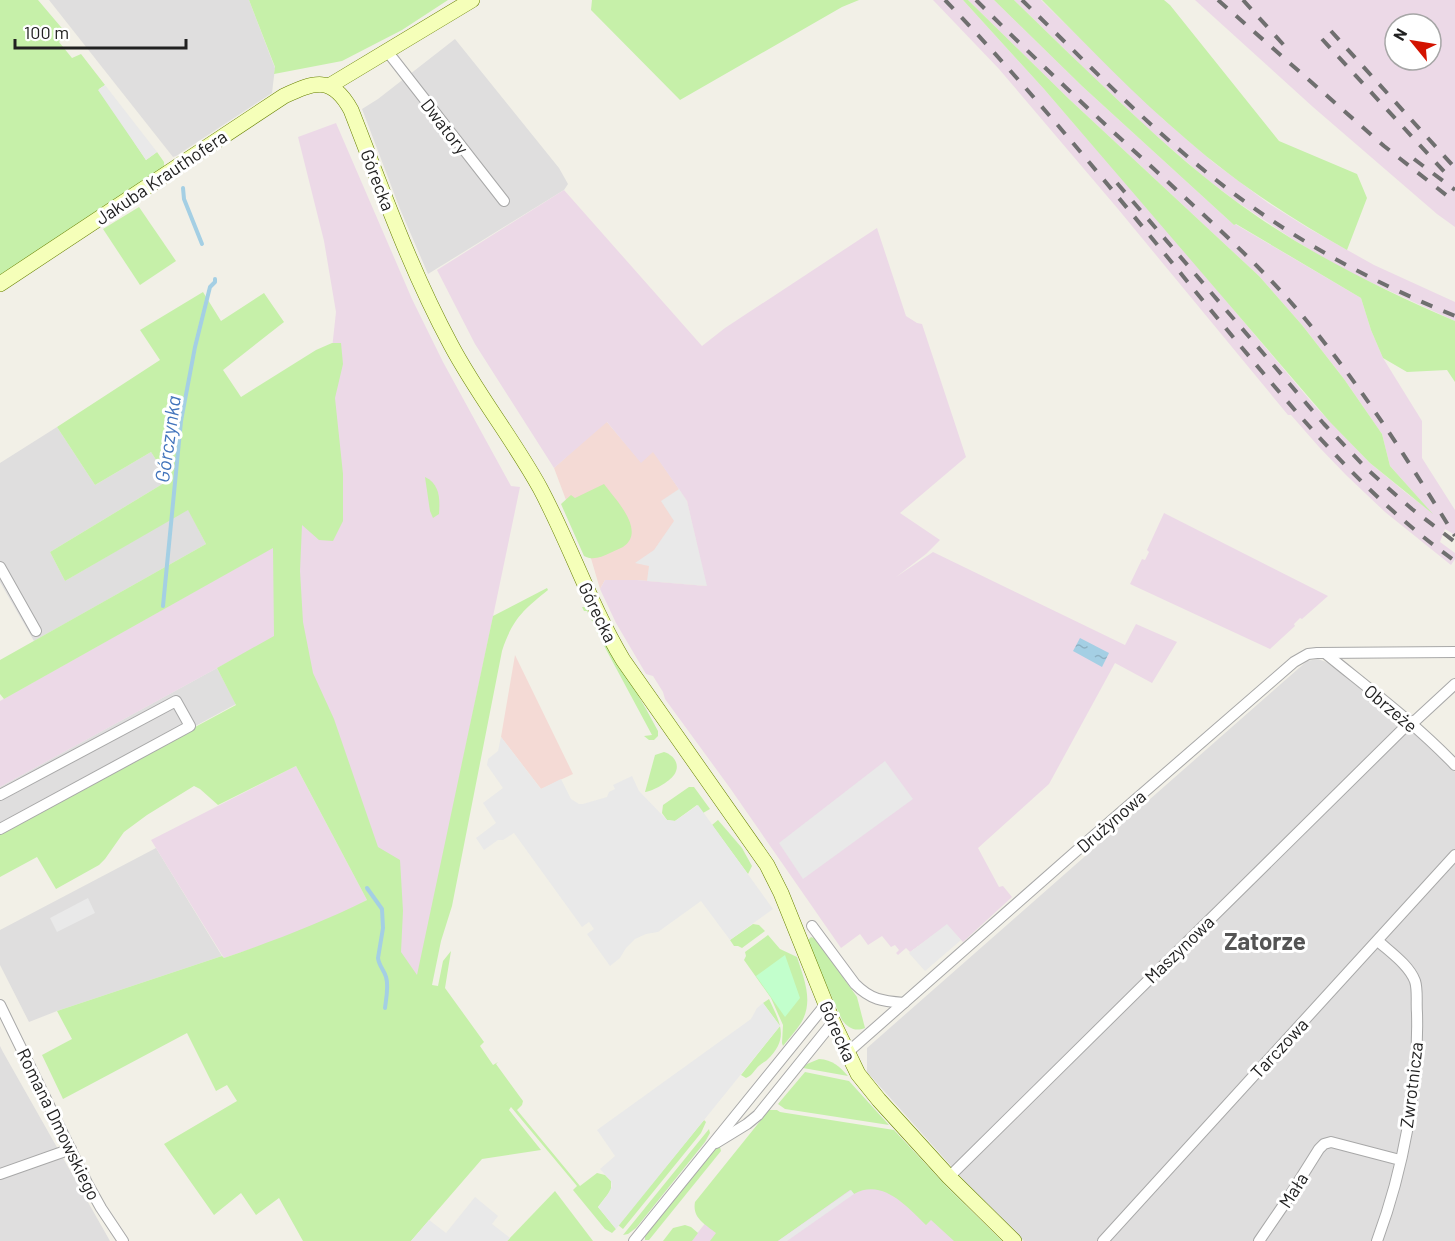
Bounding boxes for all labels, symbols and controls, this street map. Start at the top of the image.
scale bar [15,12,186,50]
north arrow [1383,12,1443,72]
text: 100 m [24,21,69,43]
text: N [1389,25,1410,44]
street label: Dwatory [417,94,473,158]
street label: Jakuba Krauthofera [91,125,231,229]
street label: Górecka [356,146,400,214]
water label: Górczynka [149,394,185,484]
street label: Górecka [574,578,622,646]
street label: Obrzeże [1360,679,1422,737]
street label: Drużynowa [1072,785,1150,857]
street label: Maszynowa [1140,911,1218,987]
district label: Zatorze [1224,926,1306,955]
street label: Górecka [815,997,861,1065]
street label: Tarczowa [1246,1013,1312,1083]
street label: Zwrotnicza [1395,1041,1427,1129]
street label: Romana Dmowskiego [13,1044,105,1204]
street label: Mała [1274,1168,1312,1212]

